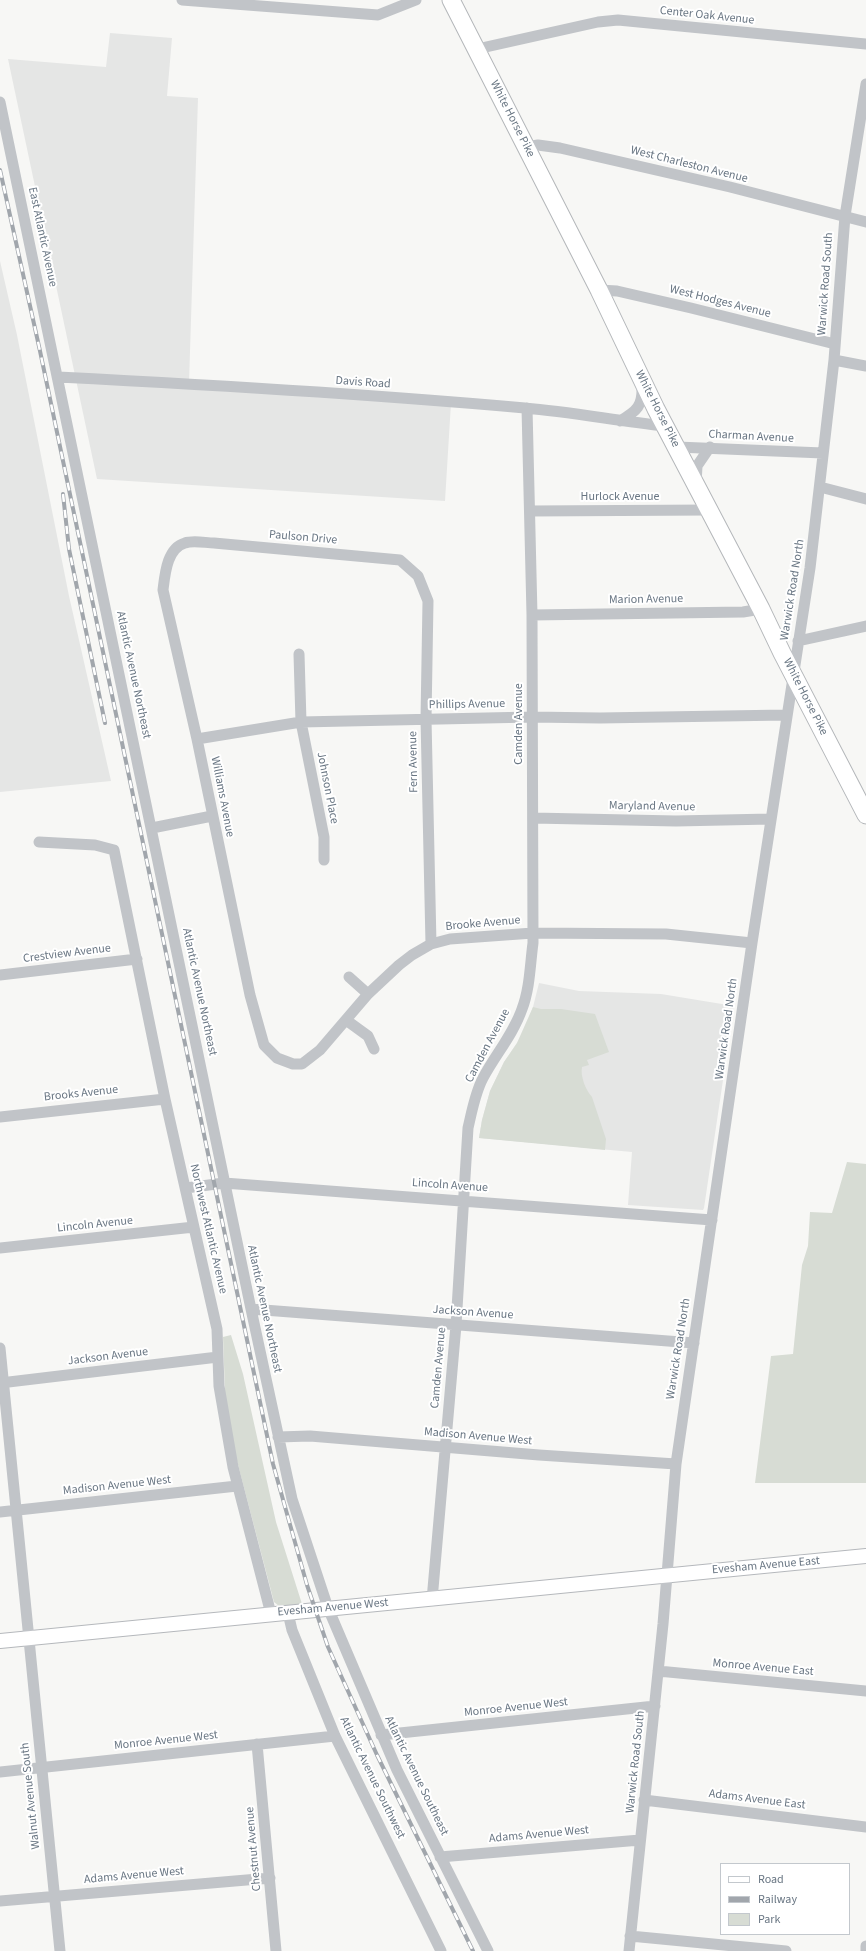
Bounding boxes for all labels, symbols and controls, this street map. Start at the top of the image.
street label: Center Oak Avenue [659,4,755,28]
street label: White Horse Pike [486,78,538,160]
street label: West Charleston Avenue [629,143,749,187]
street label: East Atlantic Avenue [24,186,60,288]
street label: Warwick Road South [815,232,837,336]
street label: West Hodges Avenue [668,282,772,322]
street label: White Horse Pike [631,368,683,450]
street label: Davis Road [335,374,391,392]
street label: Charman Avenue [708,428,794,446]
street label: Hurlock Avenue [581,490,659,504]
street label: Paulson Drive [268,528,338,548]
street label: Warwick Road North [778,538,808,642]
street label: Marion Avenue [609,592,683,608]
street label: Atlantic Avenue Northeast [112,610,154,740]
street label: White Horse Pike [779,656,831,738]
street label: Camden Avenue [512,683,526,765]
street label: Phillips Avenue [429,697,505,713]
street label: Fern Avenue [406,731,422,793]
street label: Johnson Place [313,751,341,825]
street label: Williams Avenue [207,755,237,839]
street label: Maryland Avenue [609,799,695,815]
street label: Brooke Avenue [445,914,521,934]
street label: Atlantic Avenue Northeast [178,927,220,1057]
street label: Crestview Avenue [22,941,112,967]
street label: Warwick Road North [713,977,741,1081]
street label: Camden Avenue [463,1007,513,1085]
street label: Brooks Avenue [43,1083,119,1105]
street label: Northwest Atlantic Avenue [186,1163,230,1295]
street label: Lincoln Avenue [412,1176,488,1196]
street label: Lincoln Avenue [56,1214,134,1236]
street label: Atlantic Avenue Northeast [243,1244,285,1374]
street label: Warwick Road North [664,1297,694,1401]
street label: Jackson Avenue [432,1303,514,1323]
street label: Camden Avenue [428,1327,450,1409]
street label: Jackson Avenue [67,1345,149,1369]
street label: Madison Avenue West [423,1425,533,1449]
street label: Madison Avenue West [62,1473,172,1499]
street label: Evesham Avenue East [711,1554,821,1578]
street label: Evesham Avenue West [277,1596,389,1620]
street label: Monroe Avenue East [712,1656,814,1680]
street label: Monroe Avenue West [463,1695,569,1721]
street label: Warwick Road South [623,1710,649,1814]
street label: Atlantic Avenue Southeast [381,1714,451,1838]
street label: Atlantic Avenue Southwest [336,1715,408,1841]
street label: Monroe Avenue West [113,1728,219,1754]
street label: Walnut Avenue South [18,1742,44,1850]
street label: Adams Avenue East [708,1787,806,1813]
street label: Chestnut Avenue [243,1806,265,1892]
street label: Adams Avenue West [488,1823,590,1847]
legend [720,1863,850,1935]
street label: Adams Avenue West [83,1864,185,1888]
text: Road [758,1871,784,1888]
text: Railway [758,1891,797,1908]
text: Park [758,1911,780,1928]

